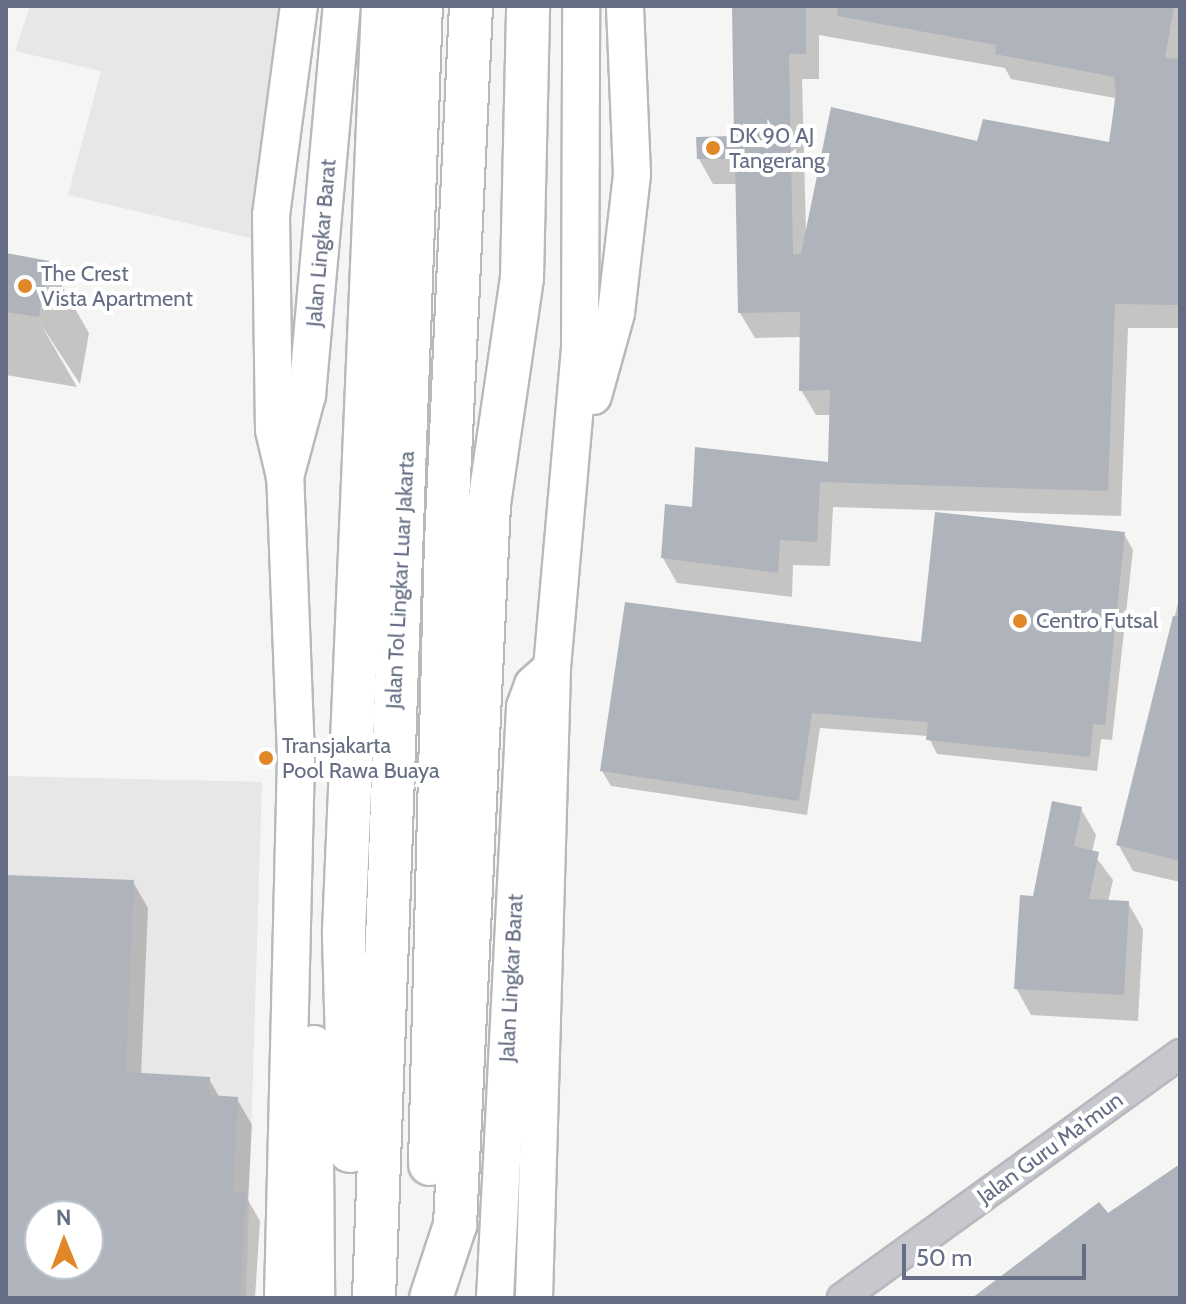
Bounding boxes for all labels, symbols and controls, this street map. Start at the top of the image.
place label: DK 90 AJ Tangerang [729,122,825,174]
marker: DK 90 AJ Tangerang [704,139,722,157]
street label: Jalan Lingkar Barat [301,158,341,328]
place label: The Crest Vista Apartment [41,260,193,312]
marker: The Crest Vista Apartment [16,277,34,295]
street label: Jalan Tol Lingkar Luar Jakarta [380,450,420,710]
place label: Centro Futsal [1036,608,1158,634]
marker: Centro Futsal [1011,612,1029,630]
place label: Transjakarta Pool Rawa Buaya [282,732,440,784]
marker: Transjakarta Pool Rawa Buaya [257,749,275,767]
street label: Jalan Lingkar Barat [493,893,529,1063]
street label: Jalan Guru Ma'mun [972,1086,1128,1210]
north arrow [24,1200,104,1280]
text: N [56,1204,72,1231]
scale bar [906,1228,1090,1278]
text: 50 m [916,1243,972,1272]

